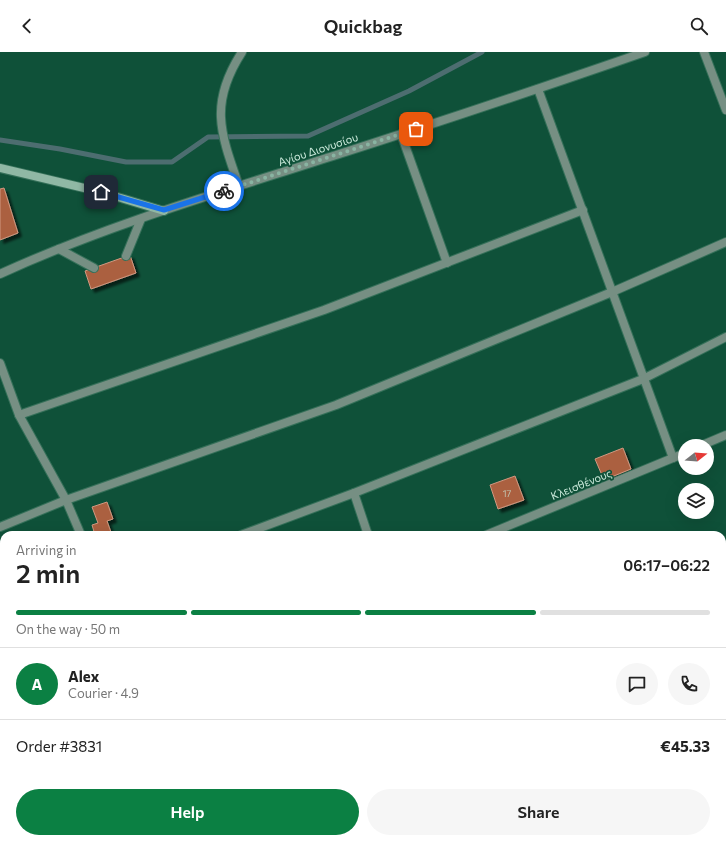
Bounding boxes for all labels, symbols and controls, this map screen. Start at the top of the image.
icon: back [16,15,38,37]
text: Quickbag [324,15,402,37]
icon: search [688,15,710,37]
pin [399,112,433,146]
icon: bag [405,118,427,140]
street label: Αγίου Διονυσίου [276,130,360,168]
courier [204,171,244,211]
pin [84,175,118,209]
icon: bike [213,180,235,202]
icon: home [90,181,112,203]
north arrow [678,439,714,475]
map controls [678,439,714,519]
street label: Κλεισθένους [549,466,613,502]
button: layers [678,483,714,519]
house number: 17 [503,488,512,499]
text: Arriving in [16,542,76,558]
text: 06:17–06:22 [623,556,710,574]
text: 2 min [16,557,80,588]
text: On the way · 50 m [16,621,120,637]
button: chat [616,663,658,705]
button: phone [668,663,710,705]
text: Alex [68,667,99,685]
text: A [32,675,42,693]
text: Courier · 4.9 [68,685,139,701]
text: Order #3831 [16,737,102,755]
text: €45.33 [660,737,710,755]
button: Help [16,789,359,835]
button: Share [367,789,710,835]

